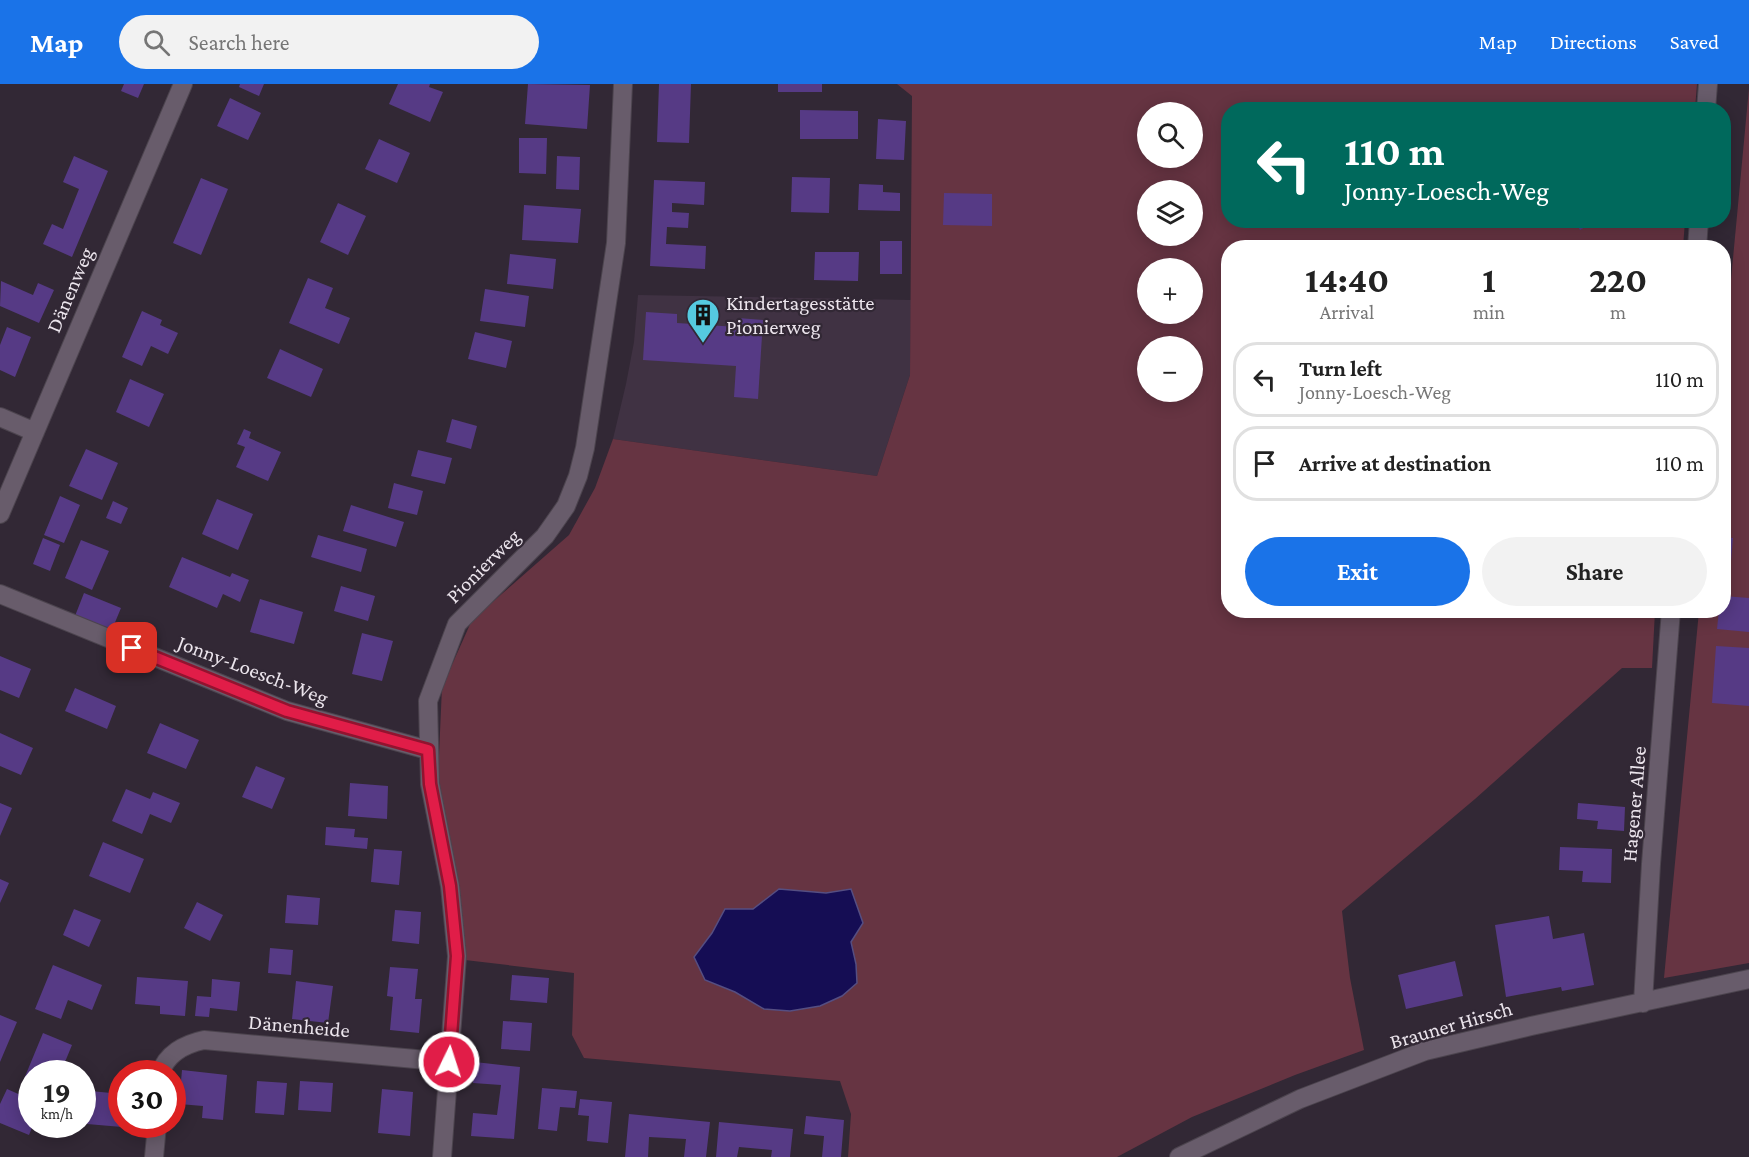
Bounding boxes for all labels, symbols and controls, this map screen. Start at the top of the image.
search box [119,15,539,69]
icon: search [140,26,173,59]
text: Map [30,27,83,58]
text: Search here [188,30,289,55]
text: Map [1479,30,1517,54]
text: Directions [1550,30,1637,54]
text: Saved [1670,30,1719,54]
map controls [1137,102,1203,402]
button: search [1137,102,1203,168]
icon: left [1245,126,1323,204]
text: 110 m [1344,127,1445,174]
text: Jonny-Loesch-Weg [1344,176,1549,206]
button: layers [1137,180,1203,246]
street label: Dänenweg [41,244,99,336]
button: + [1137,258,1203,324]
text: 14:40 [1305,260,1389,300]
text: 1 [1482,260,1496,300]
text: 220 [1589,260,1647,300]
place label: Kindertagesstätte Pionierweg [726,291,874,339]
building icon: Kindertagesstätte Pionierweg [685,297,721,344]
text: Arrival [1320,301,1374,323]
text: min [1473,301,1505,323]
text: m [1610,301,1626,323]
button: − [1137,336,1203,402]
text: Turn left [1299,356,1382,381]
icon: left [1248,363,1281,396]
text: 110 m [1655,367,1704,392]
text: Jonny-Loesch-Weg [1299,381,1451,403]
icon: arrive [1248,447,1281,480]
text: Arrive at destination [1299,451,1491,476]
text: 110 m [1655,451,1704,476]
street label: Pionierweg [441,524,525,608]
button: Exit [1245,537,1470,606]
button: Share [1482,537,1707,606]
pin [106,622,157,673]
street label: Jonny-Loesch-Weg [172,629,332,710]
icon: arrive [115,631,148,664]
street label: Hagener Allee [1617,745,1651,863]
street label: Brauner Hirsch [1387,996,1515,1054]
street label: Dänenheide [247,1010,351,1042]
position arrow [417,1030,481,1094]
speed limit sign: 30 [108,1060,186,1138]
text: 19 [43,1075,71,1108]
text: km/h [41,1106,73,1122]

